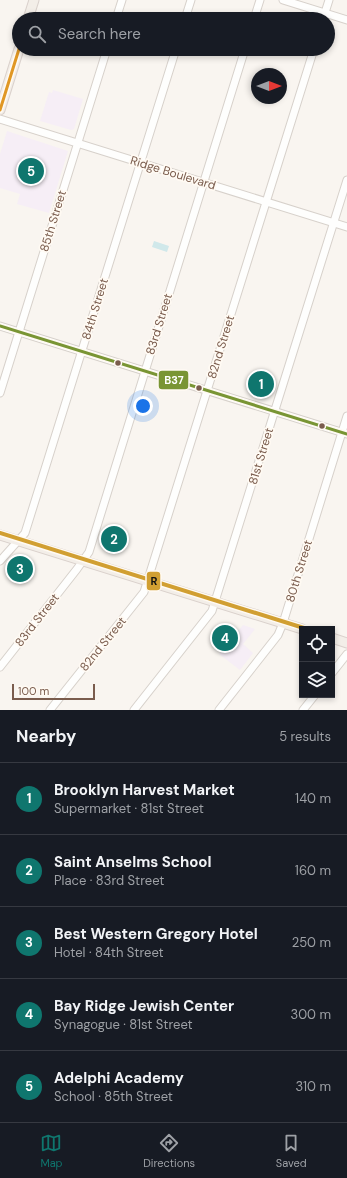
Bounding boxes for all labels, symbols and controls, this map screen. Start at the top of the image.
search box [12,12,335,56]
icon: search [26,23,48,45]
text: Search here [58,24,141,44]
north arrow [251,68,287,104]
street label: Ridge Boulevard [128,152,218,194]
pin: 5 [18,156,44,186]
street label: 85th Street [36,188,70,254]
street label: 84th Street [78,276,112,342]
street label: 83rd Street [142,291,176,357]
street label: 82nd Street [204,313,238,381]
unlabelled marker [113,358,123,368]
pin: 1 [248,369,274,399]
line badge: B37 [158,370,189,390]
text: B37 [164,373,184,387]
unlabelled marker [194,383,204,393]
your location [133,396,153,416]
unlabelled marker [317,421,327,431]
street label: 81st Street [245,425,277,486]
pin: 2 [101,524,127,554]
street label: 80th Street [282,538,316,604]
pin: 3 [7,554,33,584]
line badge: R [146,571,161,591]
text: R [151,574,158,588]
street label: 83rd Street [11,590,63,650]
street label: 82nd Street [76,613,130,675]
pin: 4 [212,623,238,653]
map controls [299,626,335,698]
button: locate [299,626,335,662]
button: layers [299,662,335,698]
scale bar [12,682,95,701]
text: 100 m [18,684,49,698]
text: Nearby [16,725,76,747]
text: 5 results [279,728,331,745]
text: Brooklyn Harvest Market [54,780,235,800]
text: 1 [27,790,31,807]
text: 140 m [295,790,331,807]
text: Supermarket · 81st Street [54,800,204,817]
text: Saint Anselms School [54,852,212,872]
text: 2 [25,862,33,879]
text: 160 m [295,862,331,879]
text: Place · 83rd Street [54,872,164,889]
text: Best Western Gregory Hotel [54,924,258,944]
text: 3 [25,934,33,951]
text: 250 m [292,934,331,951]
text: Hotel · 84th Street [54,944,164,961]
text: Bay Ridge Jewish Center [54,996,234,1016]
text: 4 [25,1006,33,1023]
text: 300 m [290,1006,331,1023]
text: Synagogue · 81st Street [54,1016,193,1033]
text: Adelphi Academy [54,1068,184,1088]
text: 5 [25,1078,33,1095]
text: 310 m [296,1078,331,1095]
text: School · 85th Street [54,1088,173,1105]
tab: Map [40,1132,63,1170]
tab: Directions [143,1132,195,1170]
tab: Saved [276,1132,307,1170]

